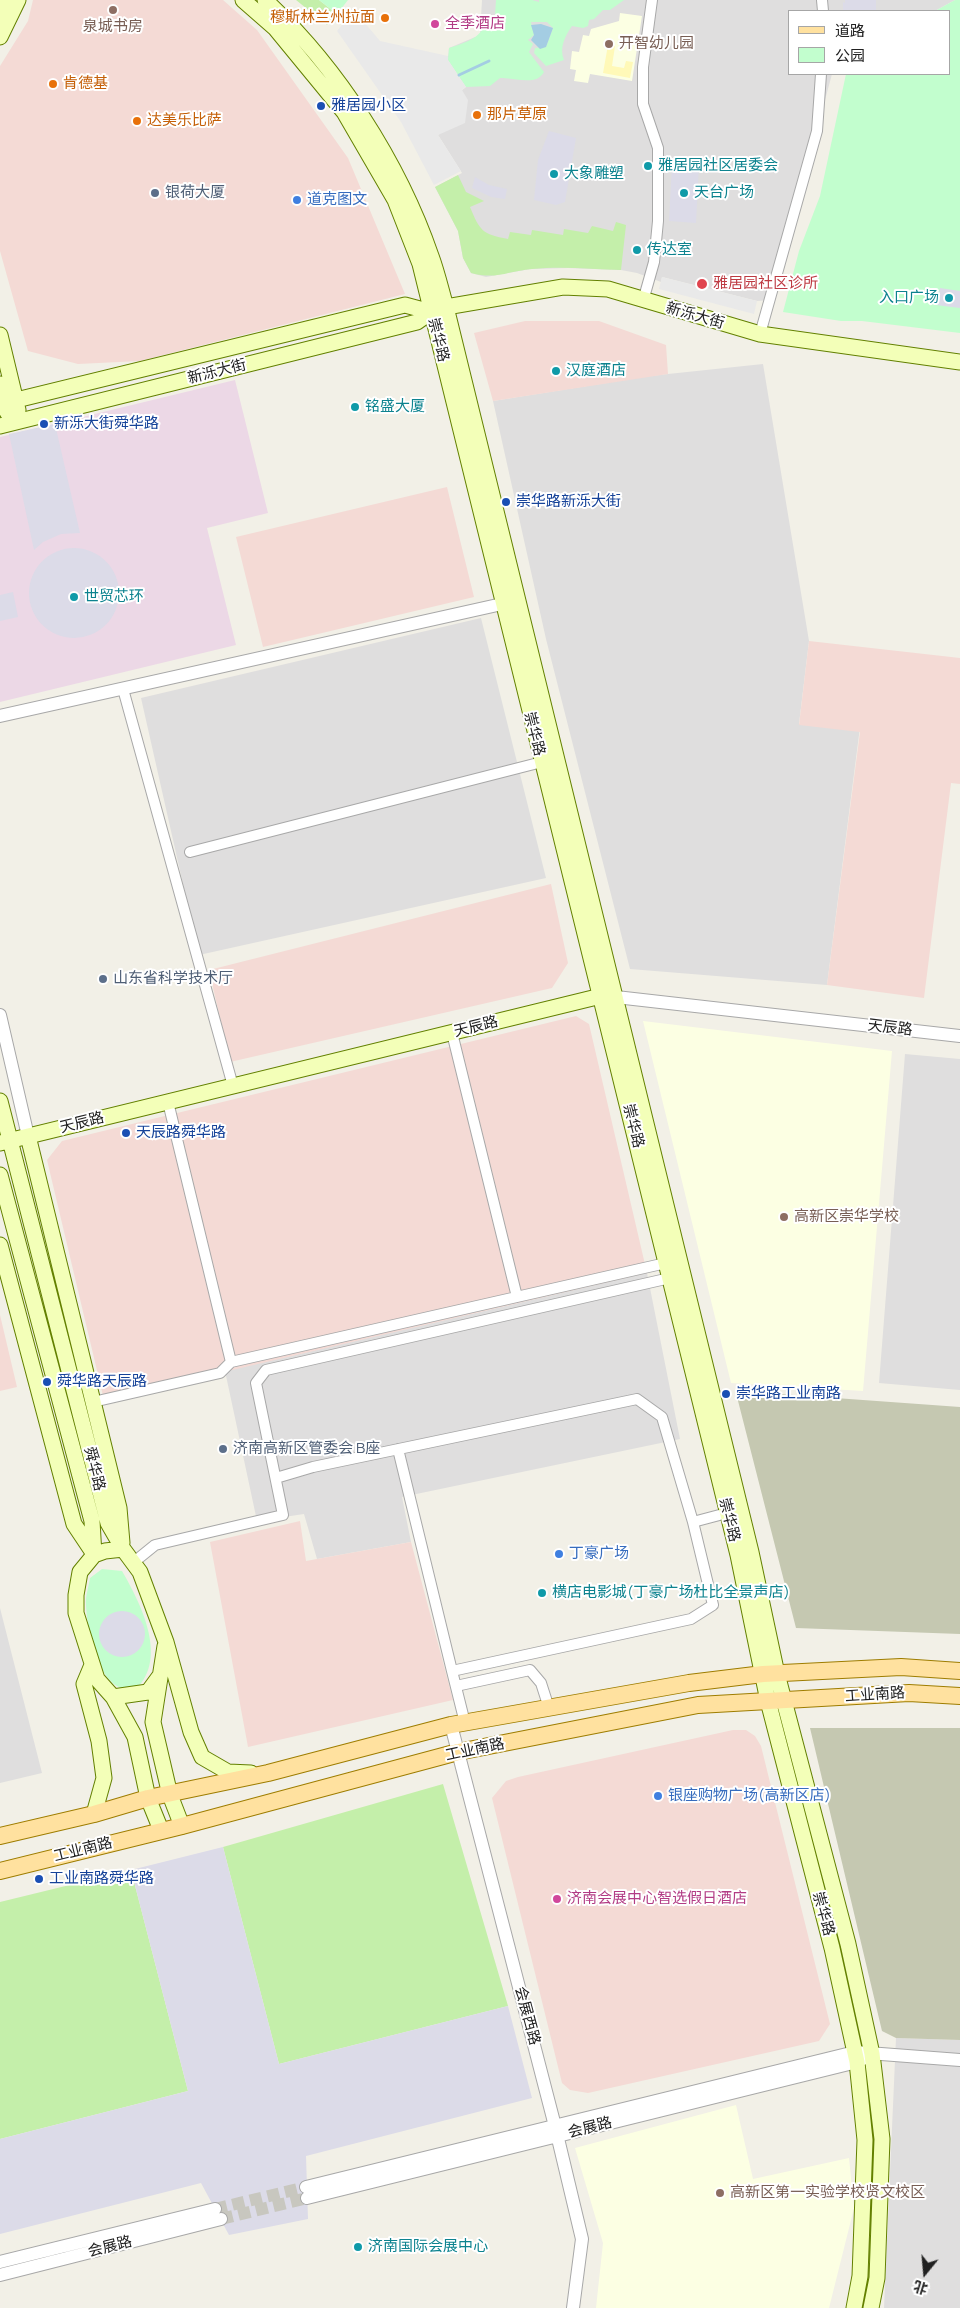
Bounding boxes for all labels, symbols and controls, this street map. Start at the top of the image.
marker: 泉城书房 [107,4,119,16]
place label: 穆斯林兰州拉面 [270,9,375,27]
legend [788,10,950,75]
marker: 穆斯林兰州拉面 [379,12,391,24]
place label: 全季酒店 [445,15,505,33]
place label: 泉城书房 [83,18,143,36]
marker: 全季酒店 [429,18,441,30]
text: 道路 [835,20,865,41]
place label: 开智幼儿园 [619,35,694,53]
marker: 开智幼儿园 [603,38,615,50]
text: 公园 [835,45,865,66]
place label: 肯德基 [63,75,108,93]
marker: 肯德基 [47,78,59,90]
place label: 雅居园小区 [331,97,406,115]
marker: 雅居园小区 [315,100,327,112]
place label: 那片草原 [487,106,547,124]
marker: 那片草原 [471,109,483,121]
place label: 达美乐比萨 [147,112,222,130]
marker: 达美乐比萨 [131,115,143,127]
place label: 雅居园社区居委会 [658,157,778,175]
marker: 雅居园社区居委会 [642,160,654,172]
place label: 大象雕塑 [564,165,624,183]
marker: 大象雕塑 [548,168,560,180]
place label: 银荷大厦 [165,184,225,202]
place label: 天台广场 [694,184,754,202]
marker: 银荷大厦 [149,187,161,199]
marker: 天台广场 [678,187,690,199]
place label: 道克图文 [307,191,367,209]
marker: 道克图文 [291,194,303,206]
place label: 传达室 [647,241,692,259]
marker: 传达室 [631,244,643,256]
place label: 雅居园社区诊所 [713,275,818,293]
marker: 雅居园社区诊所 [695,277,709,291]
place label: 入口广场 [879,289,939,307]
marker: 入口广场 [943,292,955,304]
street label: 新泺大街 [664,299,726,333]
street label: 崇华路 [424,316,452,364]
street label: 新泺大街 [186,356,248,388]
place label: 汉庭酒店 [566,362,626,380]
marker: 汉庭酒店 [550,365,562,377]
place label: 铭盛大厦 [365,398,425,416]
marker: 铭盛大厦 [349,401,361,413]
place label: 新泺大街舜华路 [54,415,159,433]
marker: 新泺大街舜华路 [38,418,50,430]
place label: 崇华路新泺大街 [516,493,621,511]
marker: 崇华路新泺大街 [500,496,512,508]
place label: 世贸芯环 [84,588,144,606]
marker: 世贸芯环 [68,591,80,603]
street label: 崇华路 [520,710,548,758]
place label: 山东省科学技术厅 [113,970,233,988]
marker: 山东省科学技术厅 [97,973,109,985]
street label: 天辰路 [452,1013,500,1041]
street label: 天辰路 [867,1016,913,1040]
street label: 崇华路 [619,1102,647,1150]
street label: 天辰路 [58,1109,106,1137]
place label: 天辰路舜华路 [136,1124,226,1142]
marker: 天辰路舜华路 [120,1127,132,1139]
place label: 高新区崇华学校 [794,1208,899,1226]
marker: 高新区崇华学校 [778,1211,790,1223]
place label: 舜华路天辰路 [57,1373,147,1391]
marker: 舜华路天辰路 [41,1376,53,1388]
place label: 崇华路工业南路 [736,1385,841,1403]
marker: 崇华路工业南路 [720,1388,732,1400]
place label: 济南高新区管委会 B座 [233,1440,380,1458]
marker: 济南高新区管委会 B座 [217,1443,229,1455]
street label: 舜华路 [80,1445,108,1493]
street label: 崇华路 [715,1496,743,1544]
place label: 丁豪广场 [569,1545,629,1563]
marker: 丁豪广场 [553,1548,565,1560]
place label: 横店电影城(丁豪广场杜比全景声店) [552,1584,790,1602]
marker: 横店电影城(丁豪广场杜比全景声店) [536,1587,548,1599]
street label: 工业南路 [844,1684,906,1706]
street label: 工业南路 [444,1735,506,1765]
place label: 银座购物广场(高新区店) [668,1787,831,1805]
marker: 银座购物广场(高新区店) [652,1790,664,1802]
street label: 工业南路 [52,1834,114,1866]
place label: 工业南路舜华路 [49,1870,154,1888]
marker: 工业南路舜华路 [33,1873,45,1885]
place label: 济南会展中心智选假日酒店 [567,1890,747,1908]
street label: 崇华路 [808,1890,838,1938]
marker: 济南会展中心智选假日酒店 [551,1893,563,1905]
street label: 会展西路 [511,1985,543,2047]
street label: 会展路 [566,2114,614,2142]
place label: 高新区第一实验学校贤文校区 [730,2184,925,2202]
marker: 高新区第一实验学校贤文校区 [714,2187,726,2199]
street label: 会展路 [86,2233,134,2261]
place label: 济南国际会展中心 [368,2238,488,2256]
marker: 济南国际会展中心 [352,2241,364,2253]
north arrow [900,2248,950,2298]
text: 北 [911,2277,930,2299]

